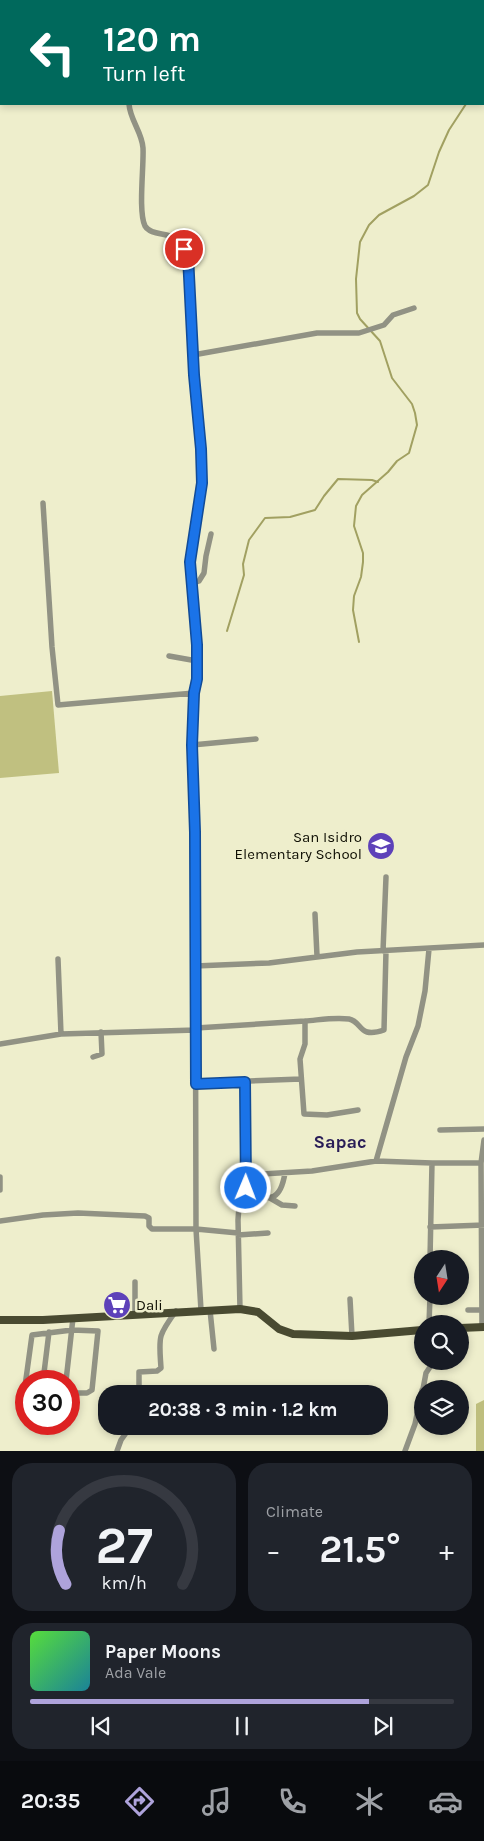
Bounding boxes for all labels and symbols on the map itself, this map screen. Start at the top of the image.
pin [163,228,205,270]
place label: San Isidro Elementary School [235,828,362,863]
school or university icon: San Isidro Elementary School [366,831,396,861]
district label: Sapac [313,1131,367,1153]
position arrow [219,1161,271,1213]
north arrow [414,1250,469,1305]
supermarket icon: Dali [102,1290,132,1320]
place label: Dali [136,1296,163,1314]
speed limit sign: 30 [15,1370,80,1435]

